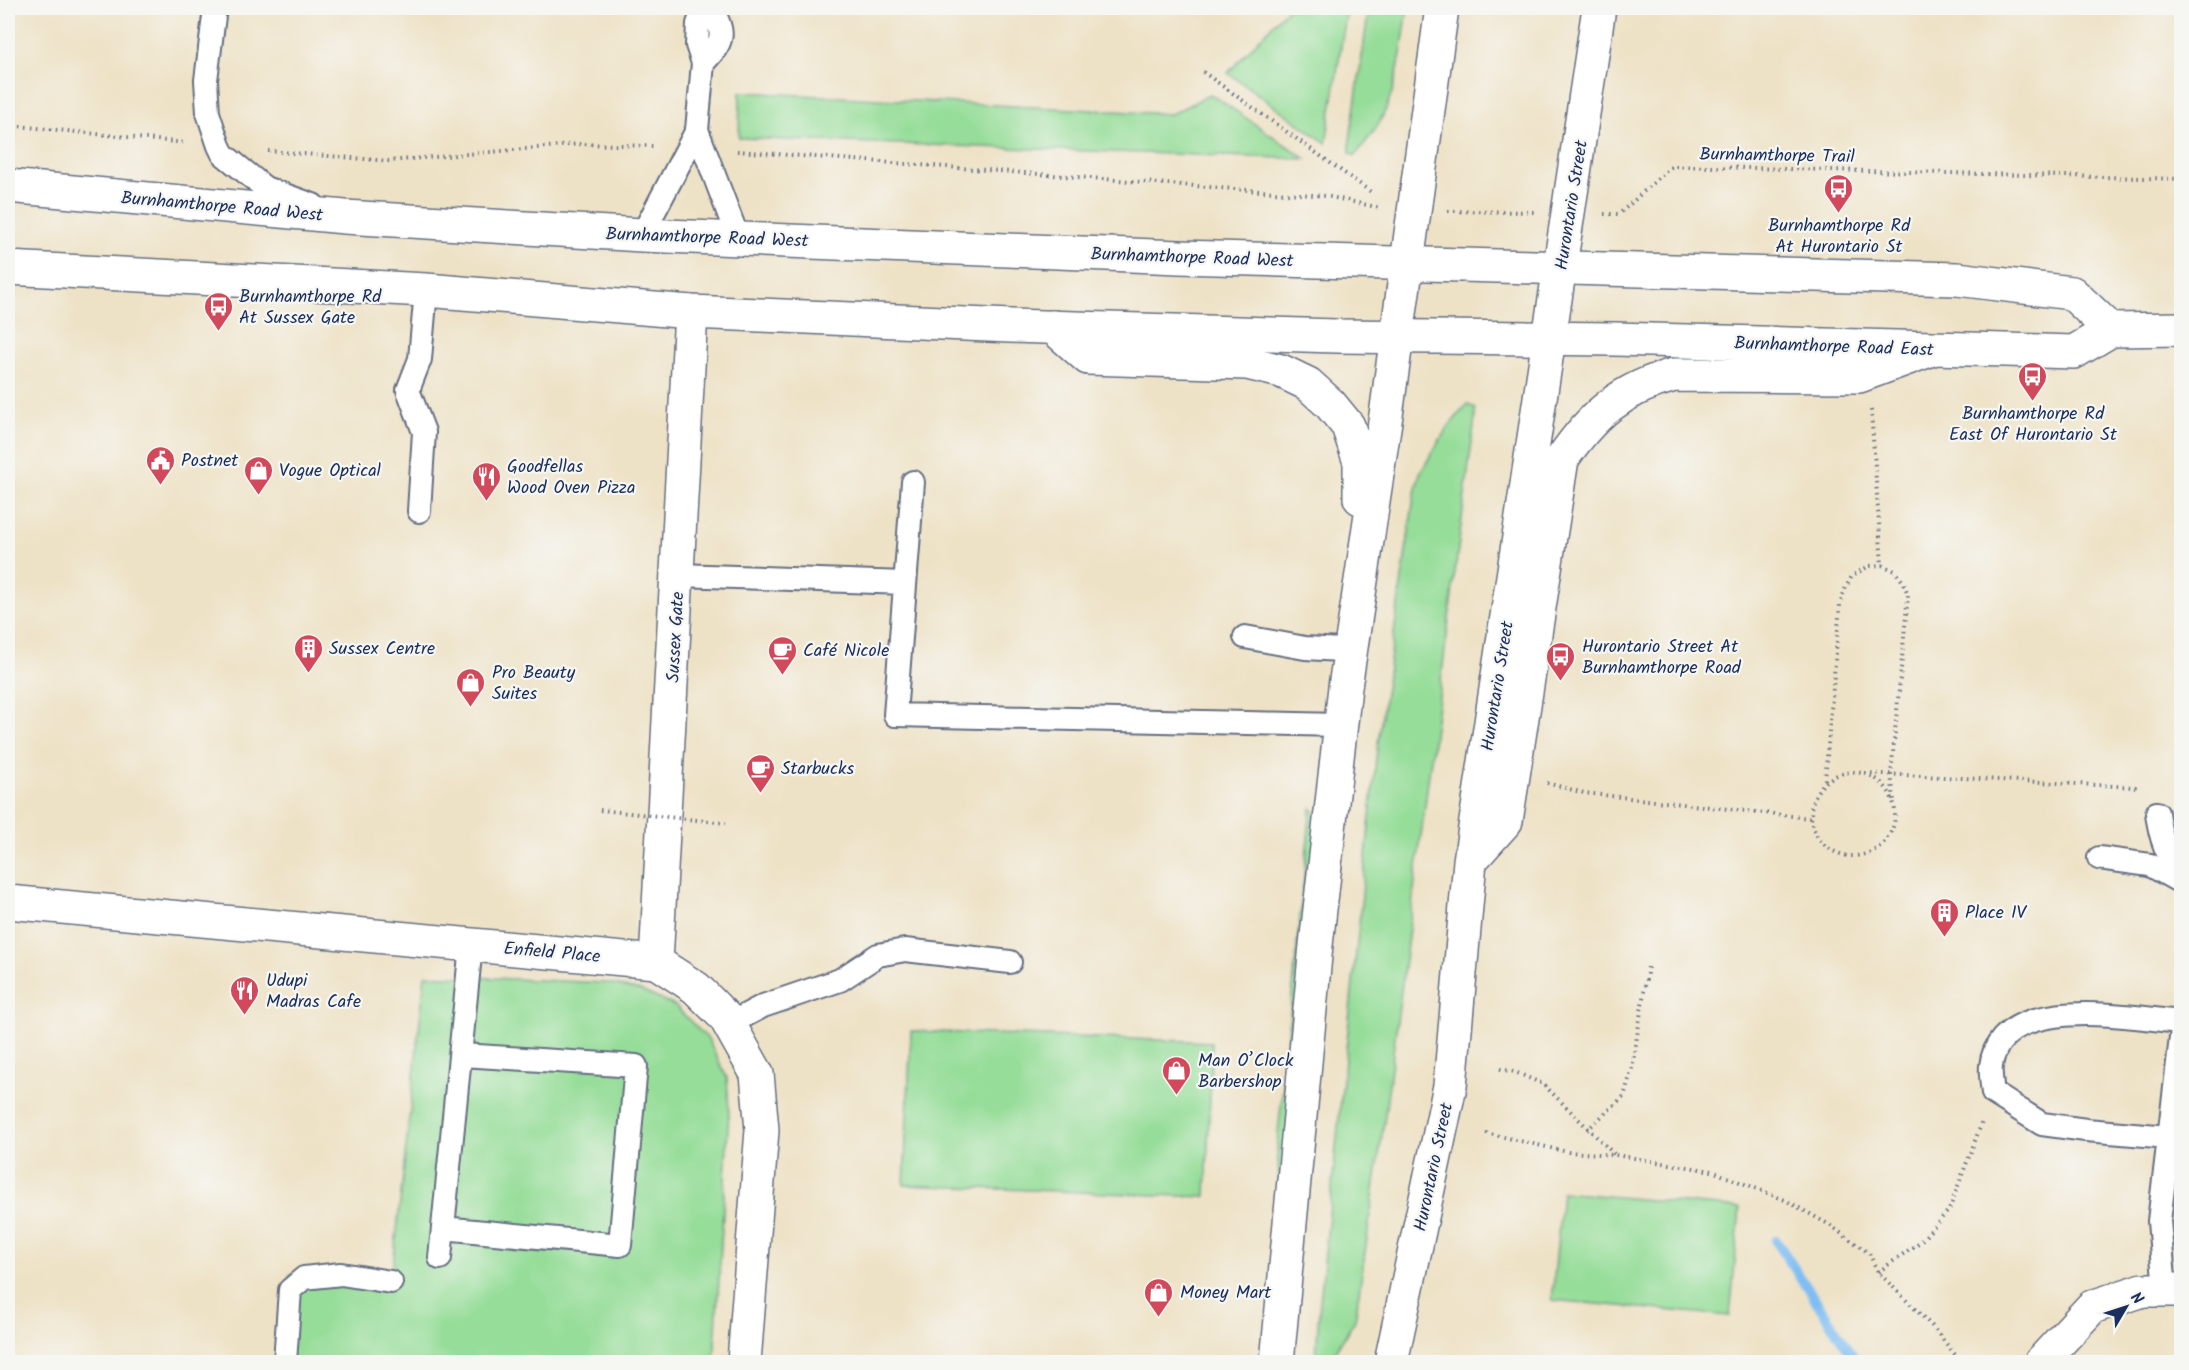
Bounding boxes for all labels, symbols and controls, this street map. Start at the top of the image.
street label: Hurontario Street [1548,137,1597,272]
street label: Burnhamthorpe Trail [1699,141,1856,172]
bus stop icon: Burnhamthorpe Rd At Hurontario St [1823,172,1855,214]
street label: Burnhamthorpe Road West [120,184,325,231]
place label: Burnhamthorpe Rd At Hurontario St [1768,212,1911,262]
street label: Burnhamthorpe Road West [605,220,810,257]
street label: Burnhamthorpe Road West [1090,240,1295,277]
place label: Burnhamthorpe Rd At Sussex Gate [239,283,382,333]
bus stop icon: Burnhamthorpe Rd At Sussex Gate [202,290,234,332]
street label: Burnhamthorpe Road East [1734,330,1935,366]
bus stop icon: Burnhamthorpe Rd East Of Hurontario St [2017,360,2049,402]
place label: Burnhamthorpe Rd East Of Hurontario St [1949,400,2118,450]
public building icon: Postnet [144,444,176,486]
place label: Postnet [181,447,239,476]
place label: Goodfellas Wood Oven Pizza [507,453,635,503]
shop icon: Vogue Optical [242,454,274,496]
place label: Vogue Optical [279,457,382,486]
restaurant icon: Goodfellas Wood Oven Pizza [470,460,502,502]
street label: Sussex Gate [660,591,693,683]
street label: Hurontario Street [1474,618,1523,753]
building icon: Sussex Centre [292,632,324,674]
place label: Hurontario Street At Burnhamthorpe Road [1582,633,1742,683]
cafe icon: Café Nicole [766,634,798,676]
place label: Sussex Centre [329,635,435,664]
place label: Café Nicole [803,637,889,666]
bus stop icon: Hurontario Street At Burnhamthorpe Road [1545,640,1577,682]
place label: Pro Beauty Suites [492,659,576,709]
shop icon: Pro Beauty Suites [455,666,487,708]
cafe icon: Starbucks [744,752,776,794]
place label: Starbucks [781,755,854,784]
building icon: Place IV [1928,896,1960,938]
place label: Place IV [1965,899,2028,928]
street label: Enfield Place [502,935,601,972]
place label: Udupi Madras Cafe [266,967,361,1017]
restaurant icon: Udupi Madras Cafe [229,974,261,1016]
place label: Man O’Clock Barbershop [1198,1047,1294,1097]
shop icon: Man O’Clock Barbershop [1161,1054,1193,1096]
street label: Hurontario Street [1407,1099,1462,1234]
shop icon: Money Mart [1143,1276,1175,1318]
north arrow [2096,1277,2156,1337]
place label: Money Mart [1180,1279,1272,1308]
text: N [2124,1287,2149,1310]

